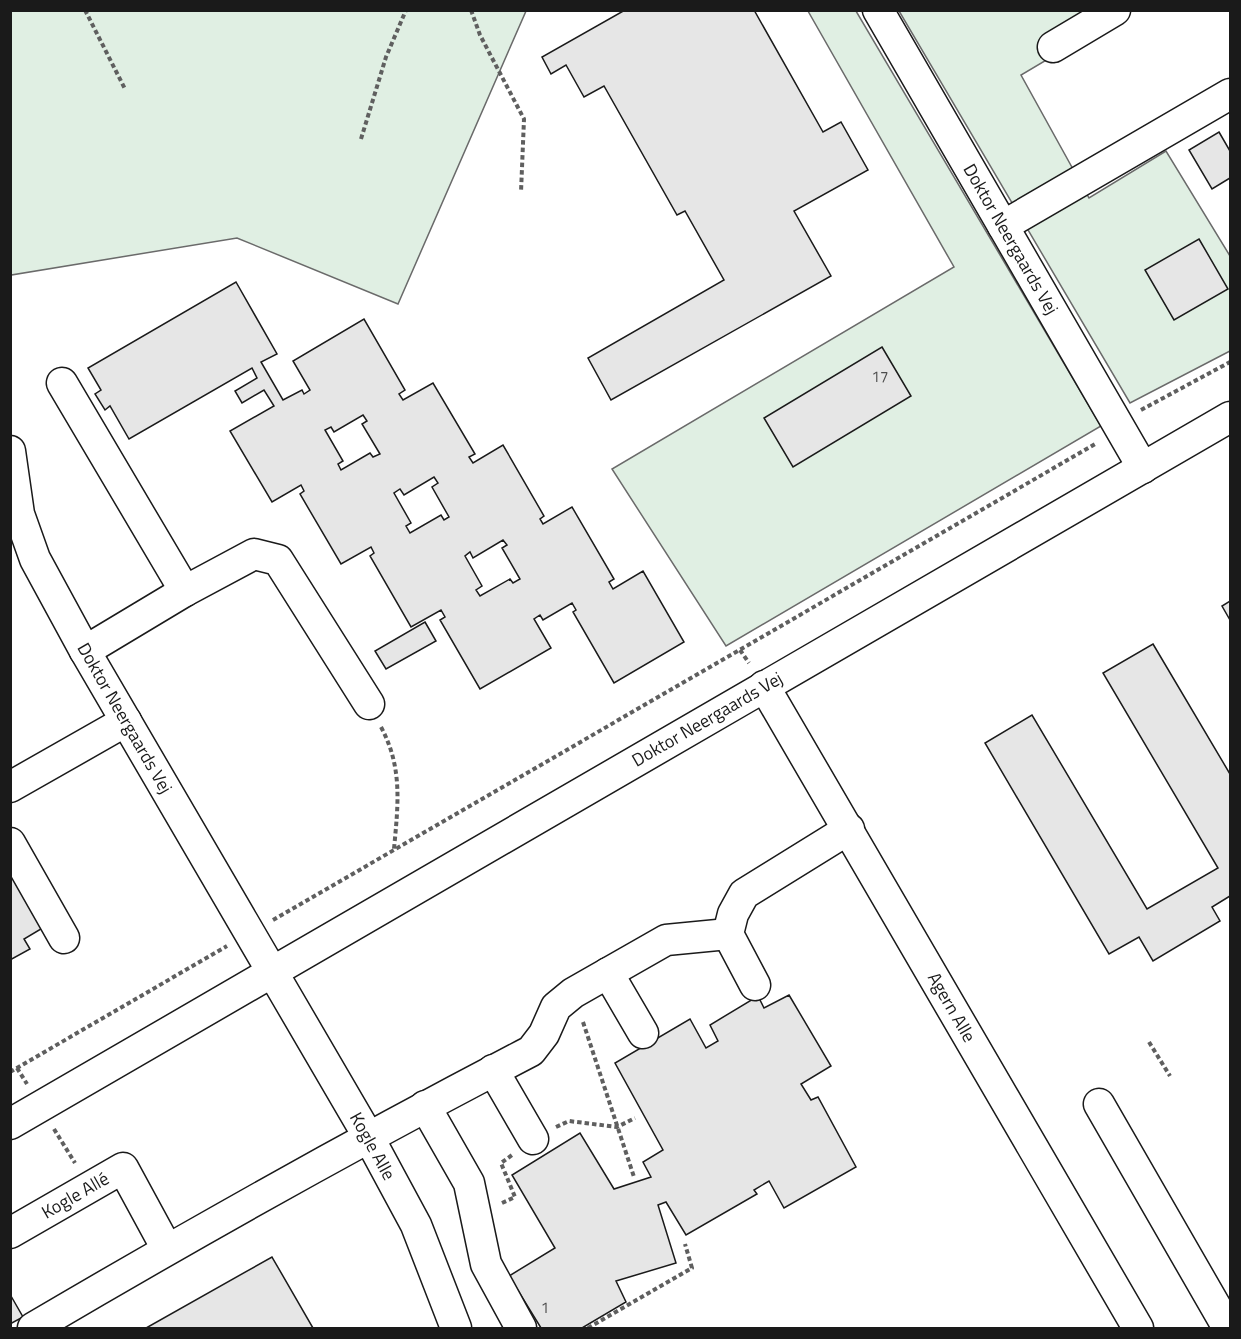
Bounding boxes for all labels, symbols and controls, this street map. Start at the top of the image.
street label: Doktor Neergaards Vej [957,159,1065,319]
house number: 17 [872,365,888,388]
street label: Doktor Neergaards Vej [71,638,179,798]
street label: Doktor Neergaards Vej [627,665,787,773]
street label: Agern Alle [921,967,983,1047]
street label: Kogle Alle [343,1107,403,1185]
street label: Kogle Allé [36,1165,114,1225]
house number: 1 [541,1296,549,1319]

